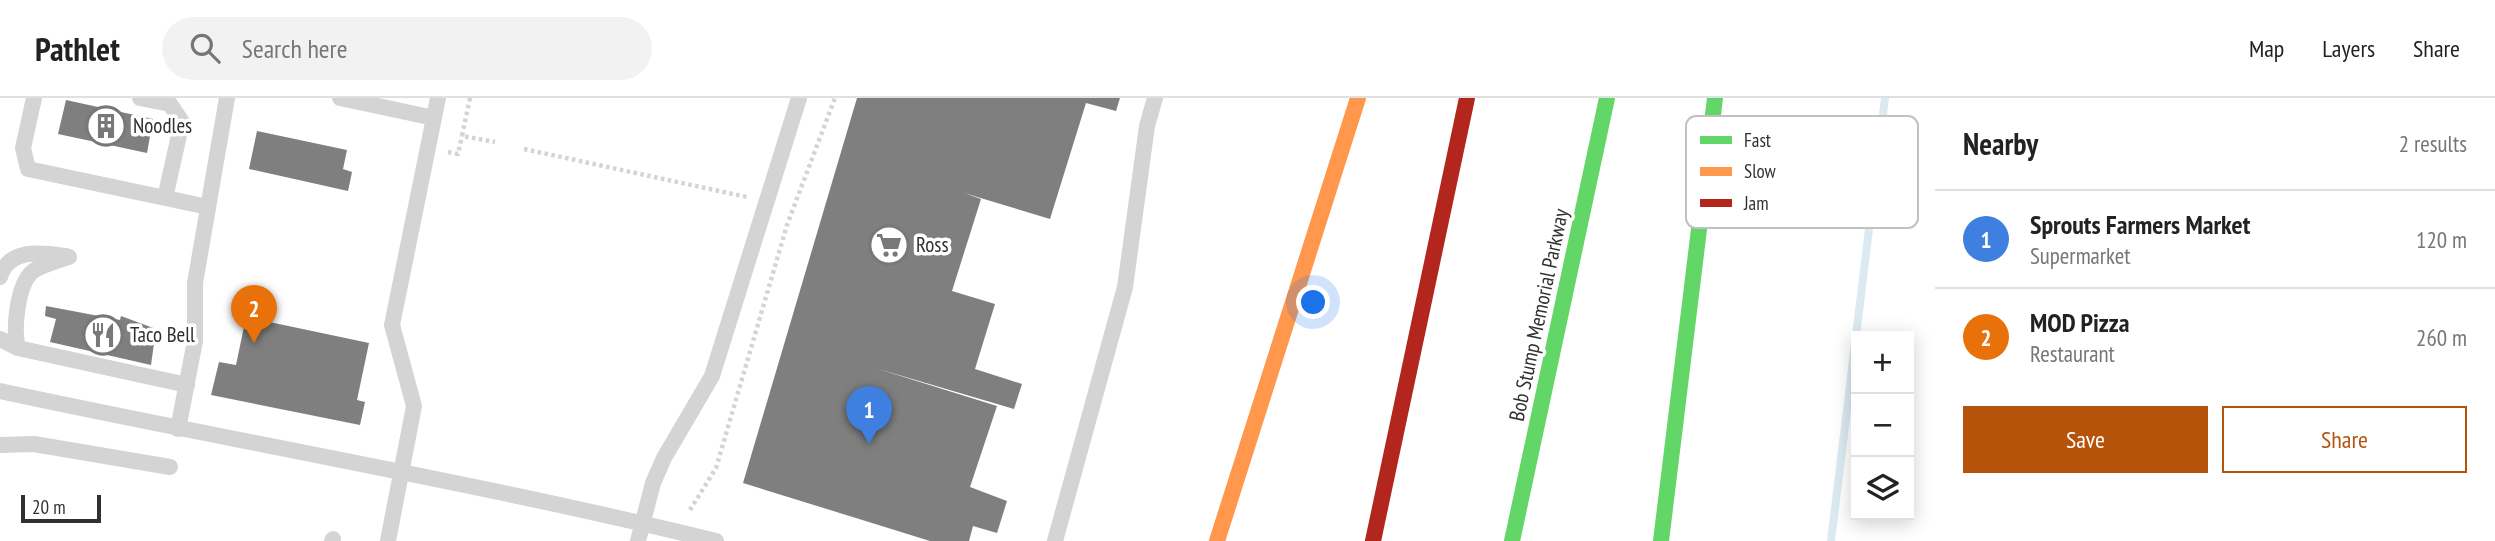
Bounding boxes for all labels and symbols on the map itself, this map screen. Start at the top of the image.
building icon: Noodles [85,105,127,147]
place label: Noodles [133,112,192,139]
legend [1686,116,1918,228]
text: Fast [1744,128,1772,152]
text: Slow [1744,159,1777,183]
text: Jam [1743,191,1769,215]
street label: Bob Stump Memorial Parkway [1503,206,1574,424]
supermarket icon: Ross [868,224,910,266]
place label: Ross [916,231,949,258]
pin: 2 [231,285,277,343]
your location [1296,285,1330,319]
restaurant icon: Taco Bell [82,314,124,356]
place label: Taco Bell [130,321,195,348]
pin: 1 [846,386,892,444]
scale bar [21,492,102,524]

